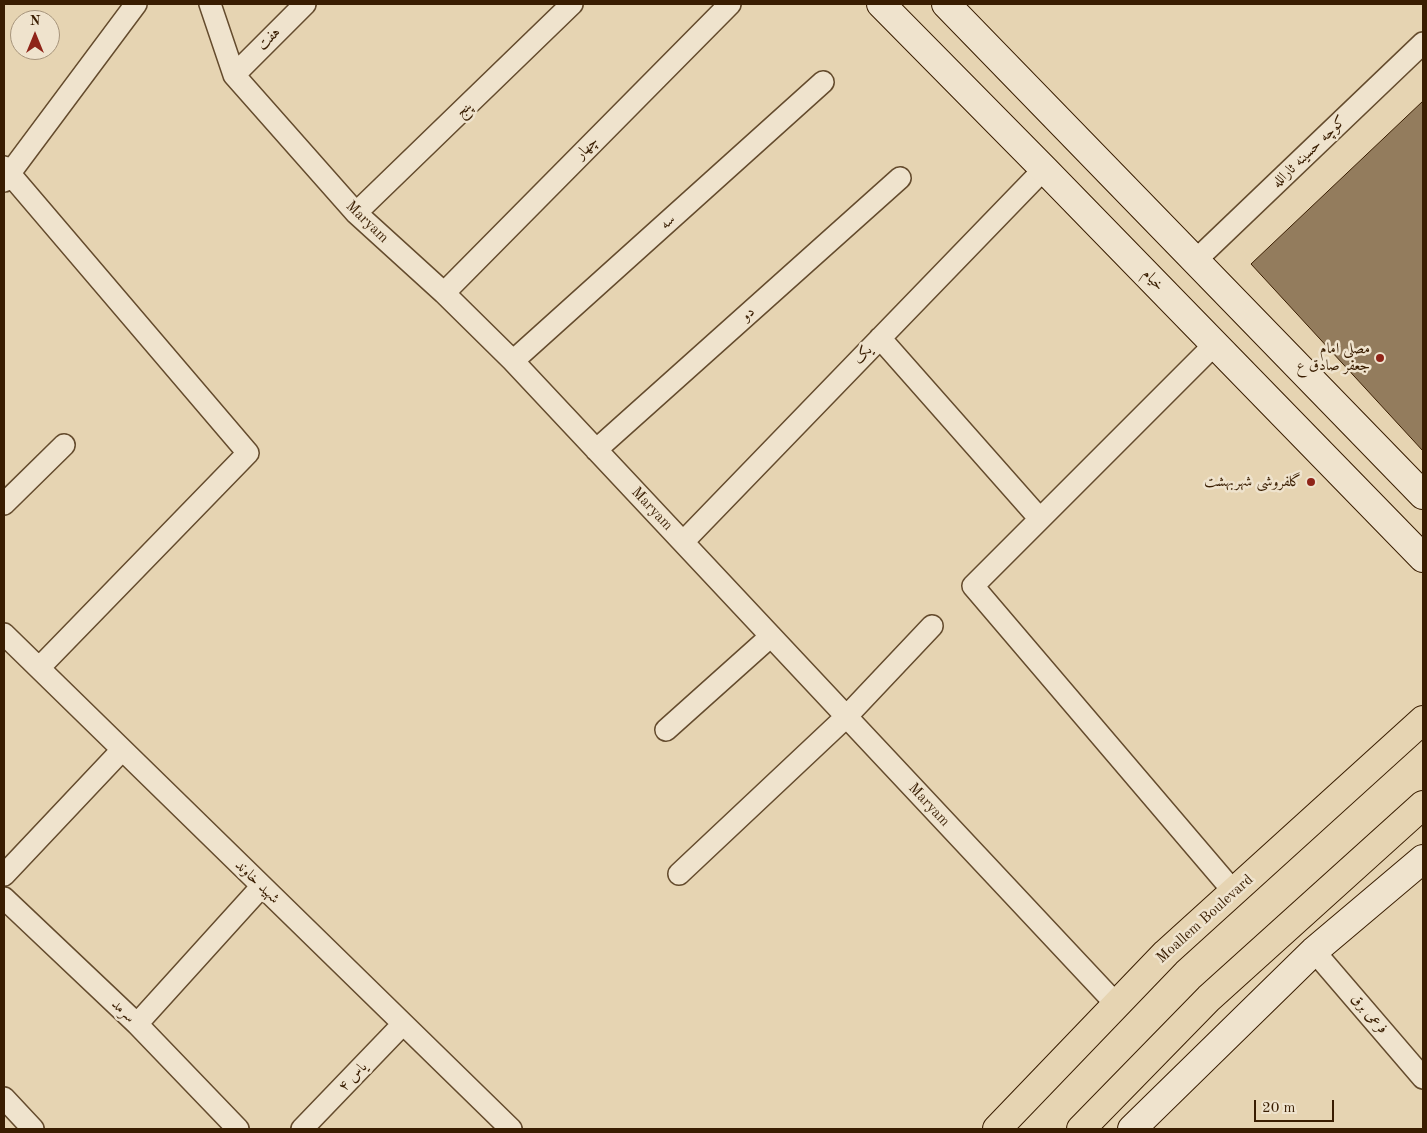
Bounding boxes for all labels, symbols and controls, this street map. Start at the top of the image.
north arrow [10,10,60,60]
text: N [30,14,40,28]
street label: هفت [254,24,284,54]
street label: پنج [452,97,476,121]
street label: کوچه حسینه ثارالله [1268,112,1350,192]
street label: چهار [572,133,602,163]
street label: Maryam [342,197,392,247]
street label: سه [657,211,679,233]
street label: خیام [1138,265,1168,295]
street label: دو [737,303,759,325]
place label: مصلی امام جعفر صادق ع [1296,340,1370,375]
street label: یک [850,342,876,368]
marker: مصلی امام جعفر صادق ع [1374,352,1386,364]
place label: گلفروشی شهربهشت [1204,473,1301,491]
marker: گلفروشی شهربهشت [1305,476,1317,488]
street label: Maryam [627,484,677,534]
street label: Maryam [904,780,954,830]
street label: شهید خاوند [231,856,283,908]
street label: Moallem Boulevard [1153,871,1257,967]
street label: فرعی برق [1347,990,1391,1038]
street label: سرمد [107,995,139,1027]
street label: یاس ۴ [335,1058,371,1096]
scale bar [1257,1090,1337,1122]
text: 20 m [1262,1101,1296,1116]

